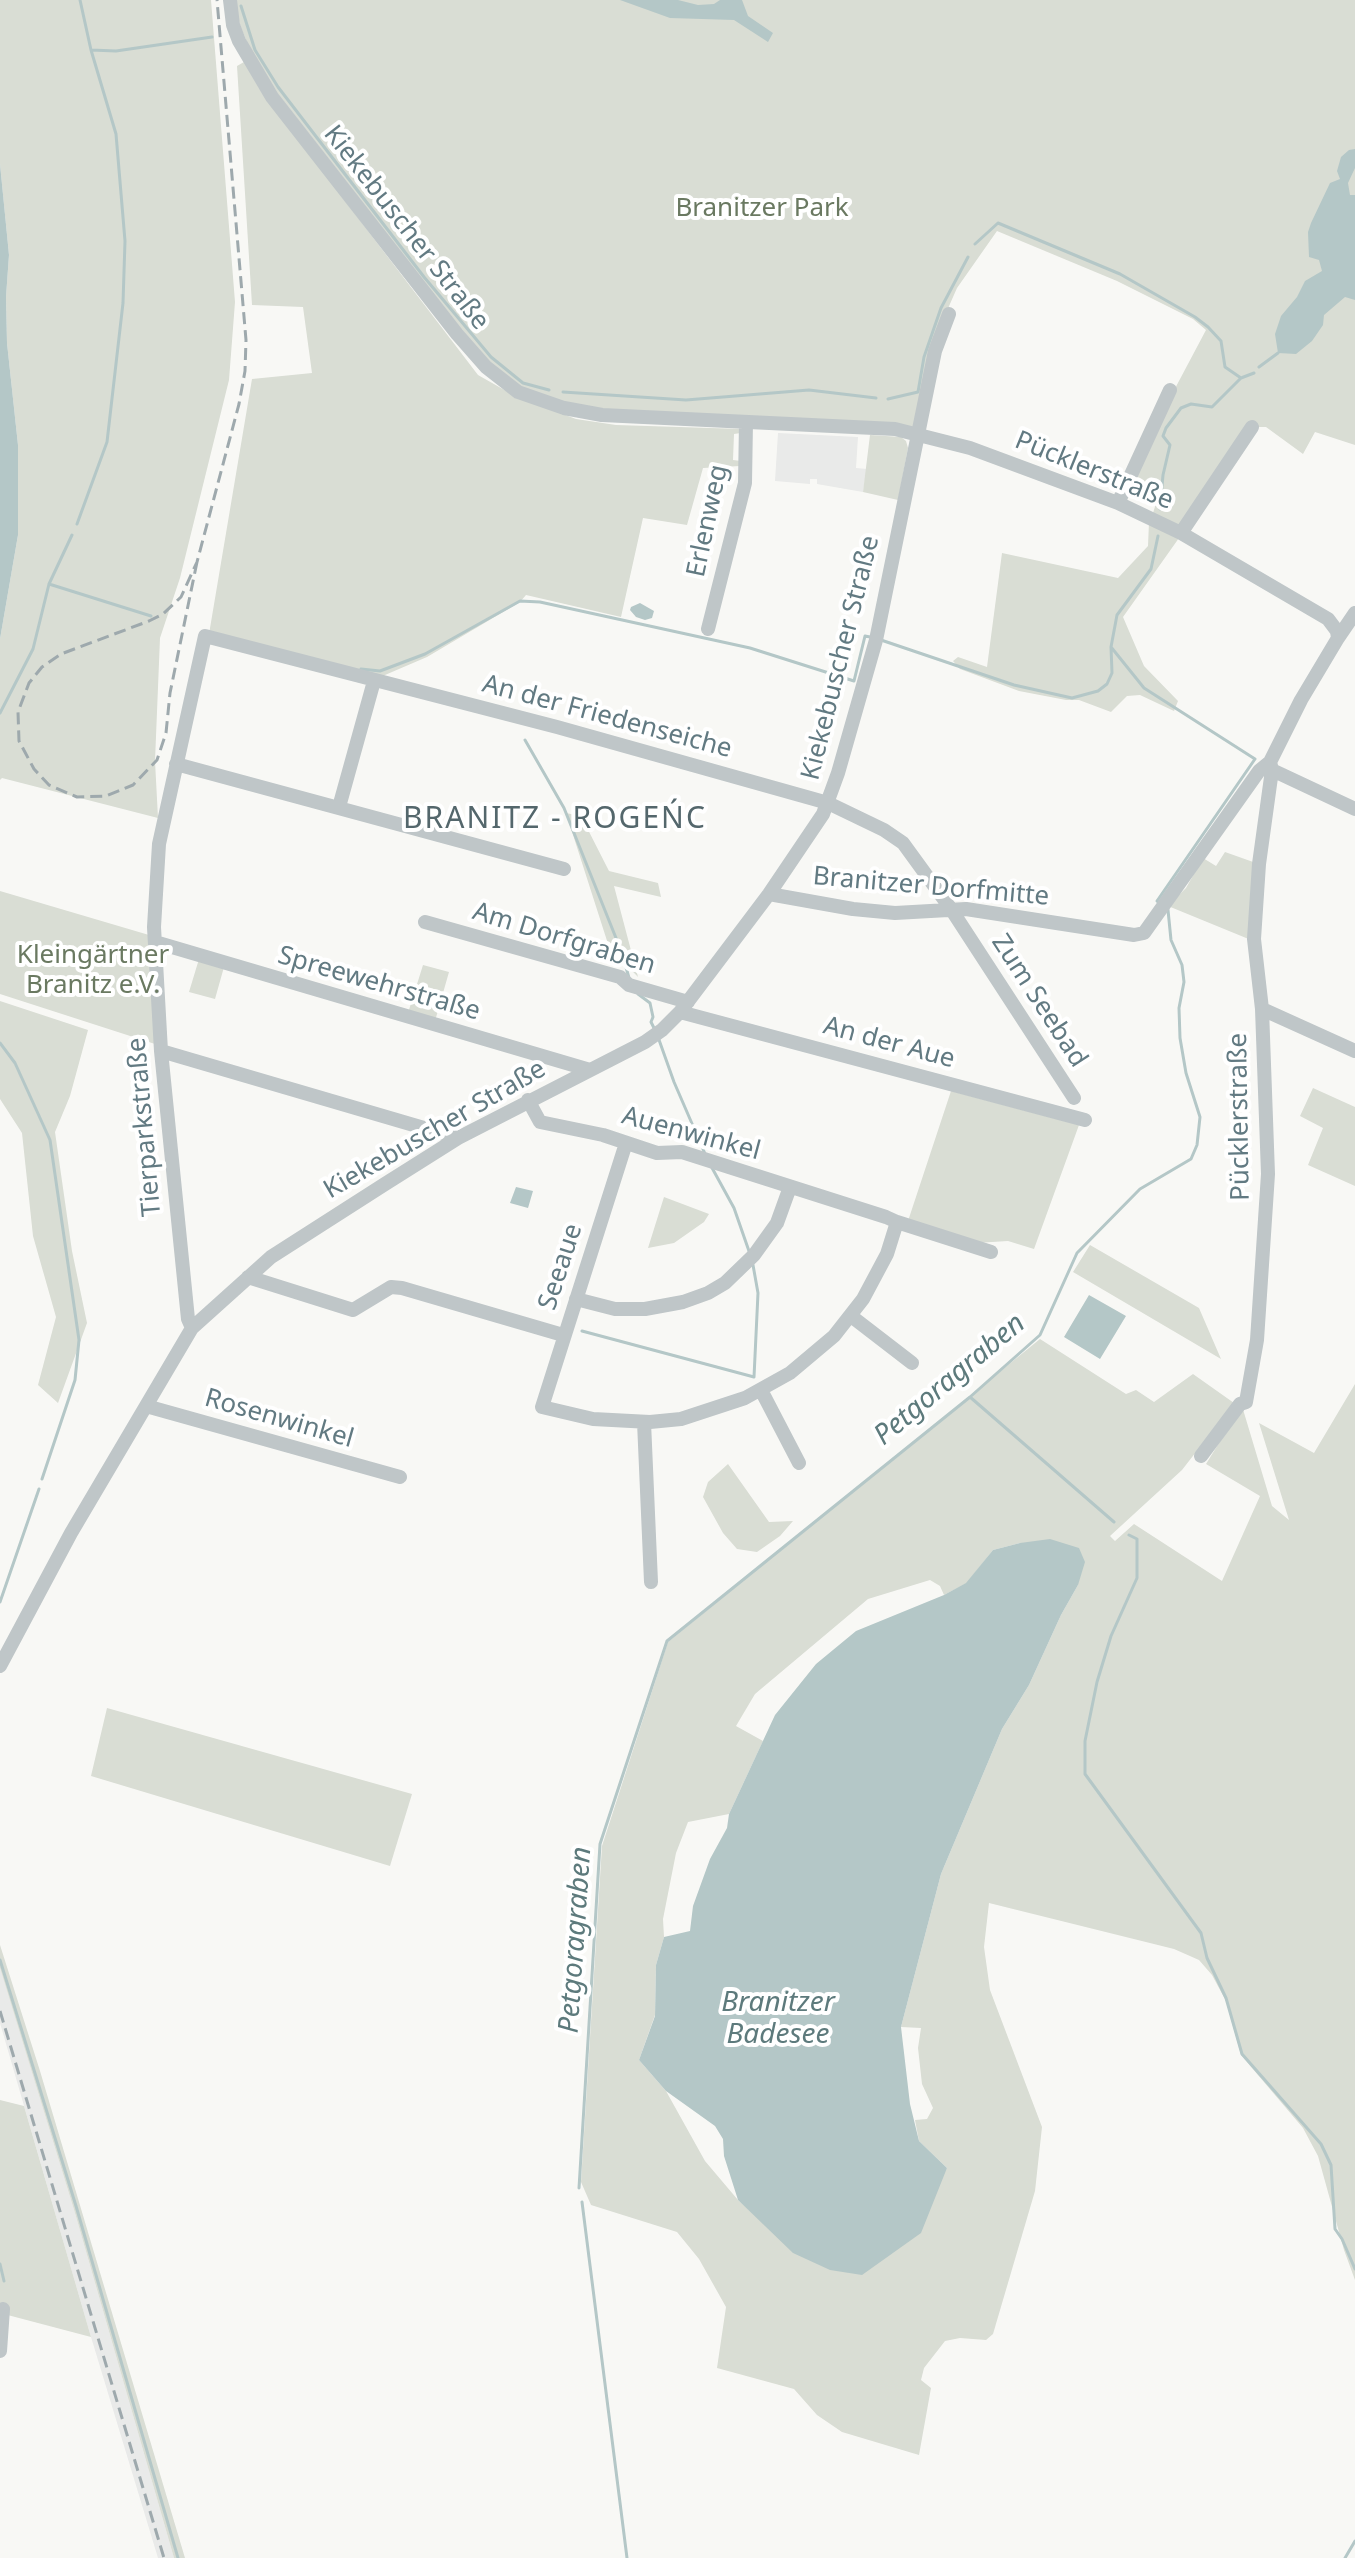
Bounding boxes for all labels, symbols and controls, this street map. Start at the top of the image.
street label: Kiekebuscher Straße [317,120,495,336]
park label: Branitzer Park [675,193,849,225]
street label: Pücklerstraße [1010,425,1178,517]
street label: Erlenweg [681,462,735,580]
street label: Kiekebuscher Straße [796,533,886,783]
street label: An der Friedenseiche [479,669,735,765]
district label: BRANITZ - ROGEŃC [403,801,707,837]
street label: Branitzer Dorfmitte [812,861,1050,913]
street label: Am Dorfgraben [469,896,659,982]
street label: Zum Seebad [984,929,1094,1073]
park label: Kleingärtner Branitz e.V. [17,940,169,1002]
street label: Spreewehrstraße [274,940,484,1028]
street label: An der Aue [820,1010,958,1076]
street label: Pücklerstraße [1223,1033,1257,1201]
street label: Tierparkstraße [122,1036,168,1218]
street label: Kiekebuscher Straße [319,1054,551,1206]
street label: Auenwinkel [618,1101,764,1167]
street label: Seeaue [532,1220,590,1314]
water label: Petgoragraben [868,1307,1032,1453]
street label: Rosenwinkel [201,1383,357,1455]
water label: Petgoragraben [553,1846,599,2034]
water label: Branitzer Badesee [721,1986,835,2052]

